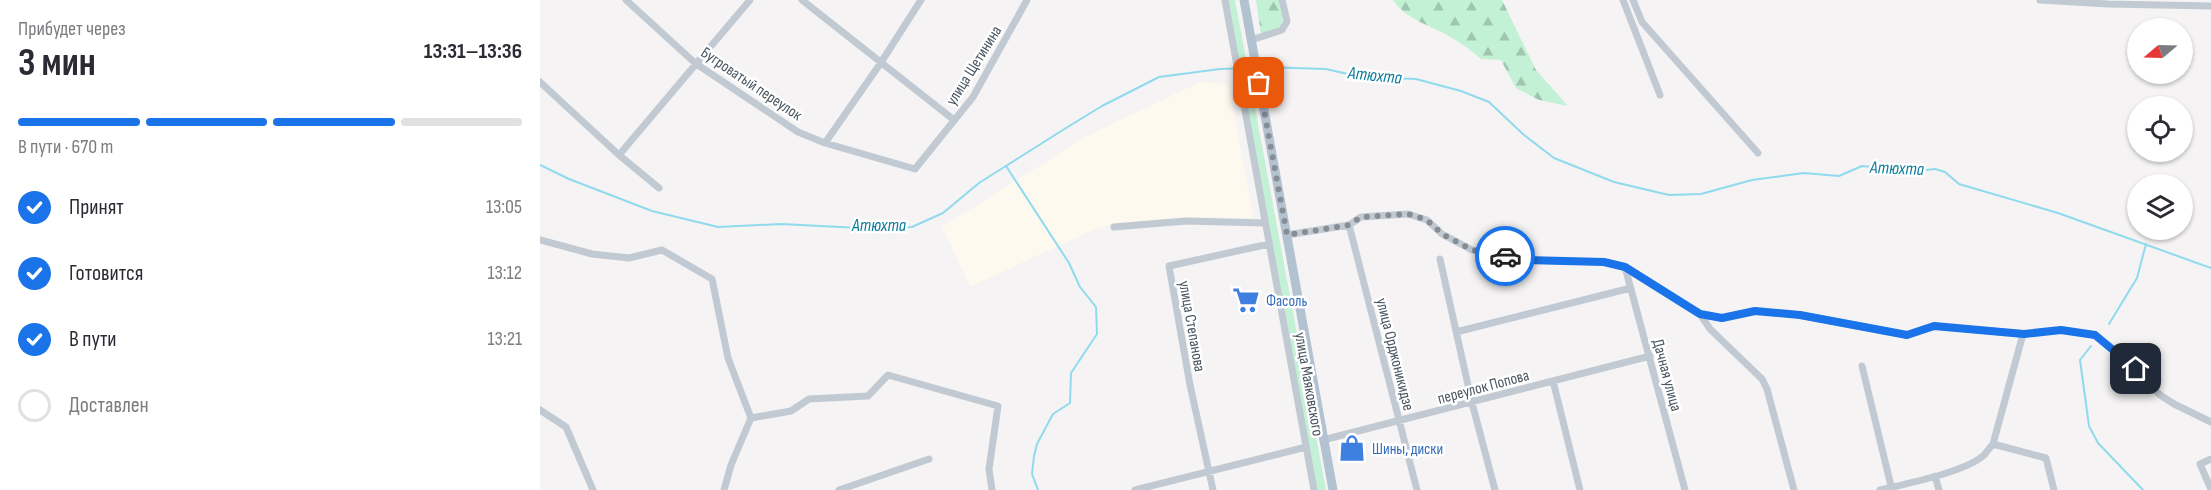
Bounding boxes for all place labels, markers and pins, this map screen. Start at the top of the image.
pin [1233,57,1284,108]
supermarket icon: Фасоль [1231,285,1261,315]
place label: Фасоль [1266,292,1308,311]
pin [2110,343,2161,394]
shop icon: Шины, диски [1337,433,1367,463]
place label: Шины, диски [1372,440,1443,459]

